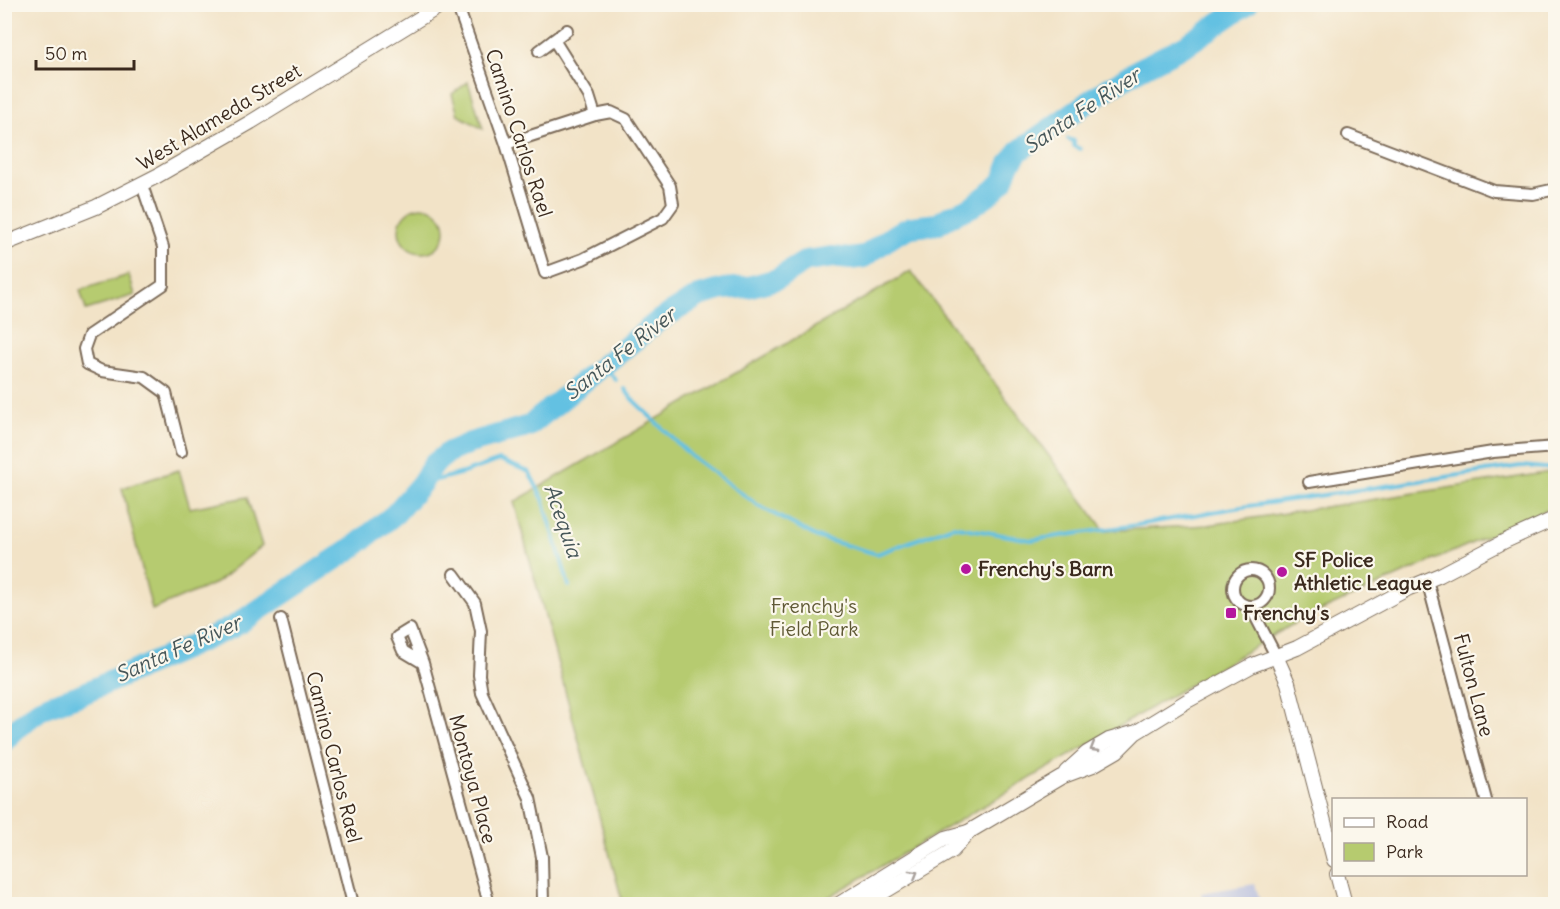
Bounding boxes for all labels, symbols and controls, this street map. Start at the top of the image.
scale bar [36,33,134,71]
text: 50 m [45,42,87,65]
street label: Camino Carlos Rael [480,46,558,220]
street label: West Alameda Street [132,58,306,175]
water label: Santa Fe River [1018,60,1147,159]
water label: Santa Fe River [558,300,683,406]
water label: Acequia [538,481,589,562]
place label: SF Police Athletic League [1294,547,1432,595]
place label: Frenchy's Barn [978,556,1114,581]
marker: Frenchy's Barn [959,562,973,576]
marker: SF Police Athletic League [1275,565,1289,579]
park label: Frenchy's Field Park [770,593,858,641]
place label: Frenchy's [1243,600,1329,625]
marker: Frenchy's [1224,606,1238,620]
water label: Santa Fe River [111,608,247,688]
street label: Fulton Lane [1449,631,1500,739]
street label: Camino Carlos Rael [301,669,368,845]
street label: Montoya Place [444,712,503,846]
one-way arrow [1090,741,1100,753]
legend [1332,798,1527,876]
text: Road [1386,810,1429,833]
text: Park [1386,840,1423,863]
one-way arrow [908,869,918,881]

